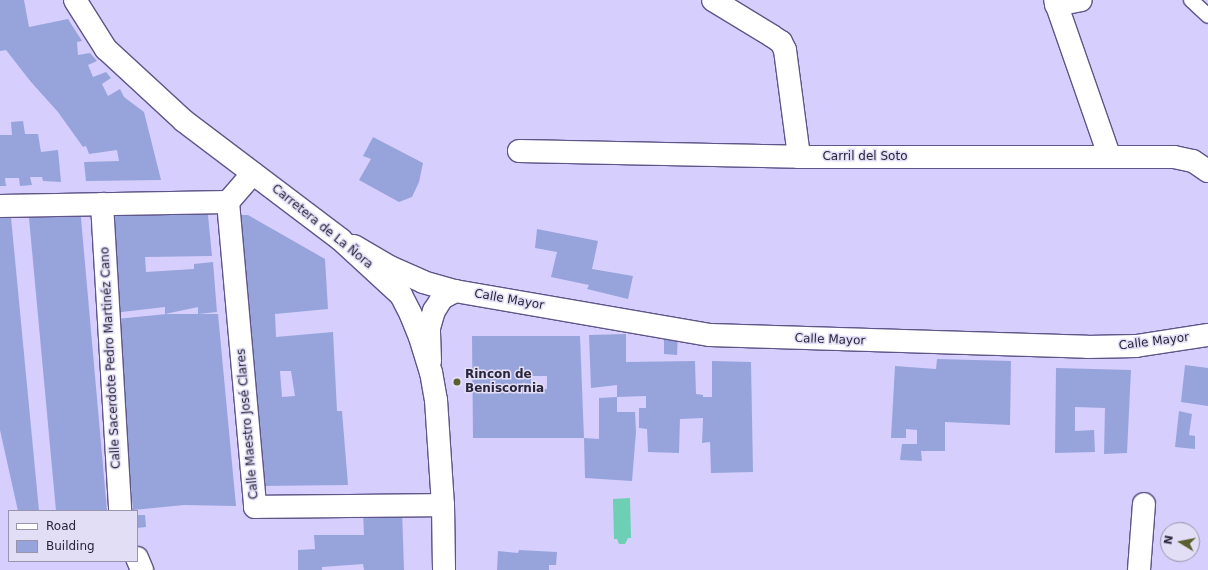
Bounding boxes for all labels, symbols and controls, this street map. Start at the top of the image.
street label: Carril del Soto [822,150,908,164]
street label: Carretera de La Ñora [269,182,375,272]
street label: Calle Sacerdote Pedro Martinéz Cano [98,247,124,469]
street label: Calle Mayor [473,287,545,313]
street label: Calle Mayor [1118,331,1190,353]
street label: Calle Mayor [794,332,866,348]
street label: Calle Maestro José Clares [234,348,262,500]
place label: Rincon de Beniscornia [465,368,544,396]
marker: Rincon de Beniscornia [452,377,462,387]
legend [8,510,138,562]
text: Road [46,519,76,533]
north arrow [1160,522,1200,562]
text: N [1161,534,1176,546]
text: Building [46,539,95,553]

